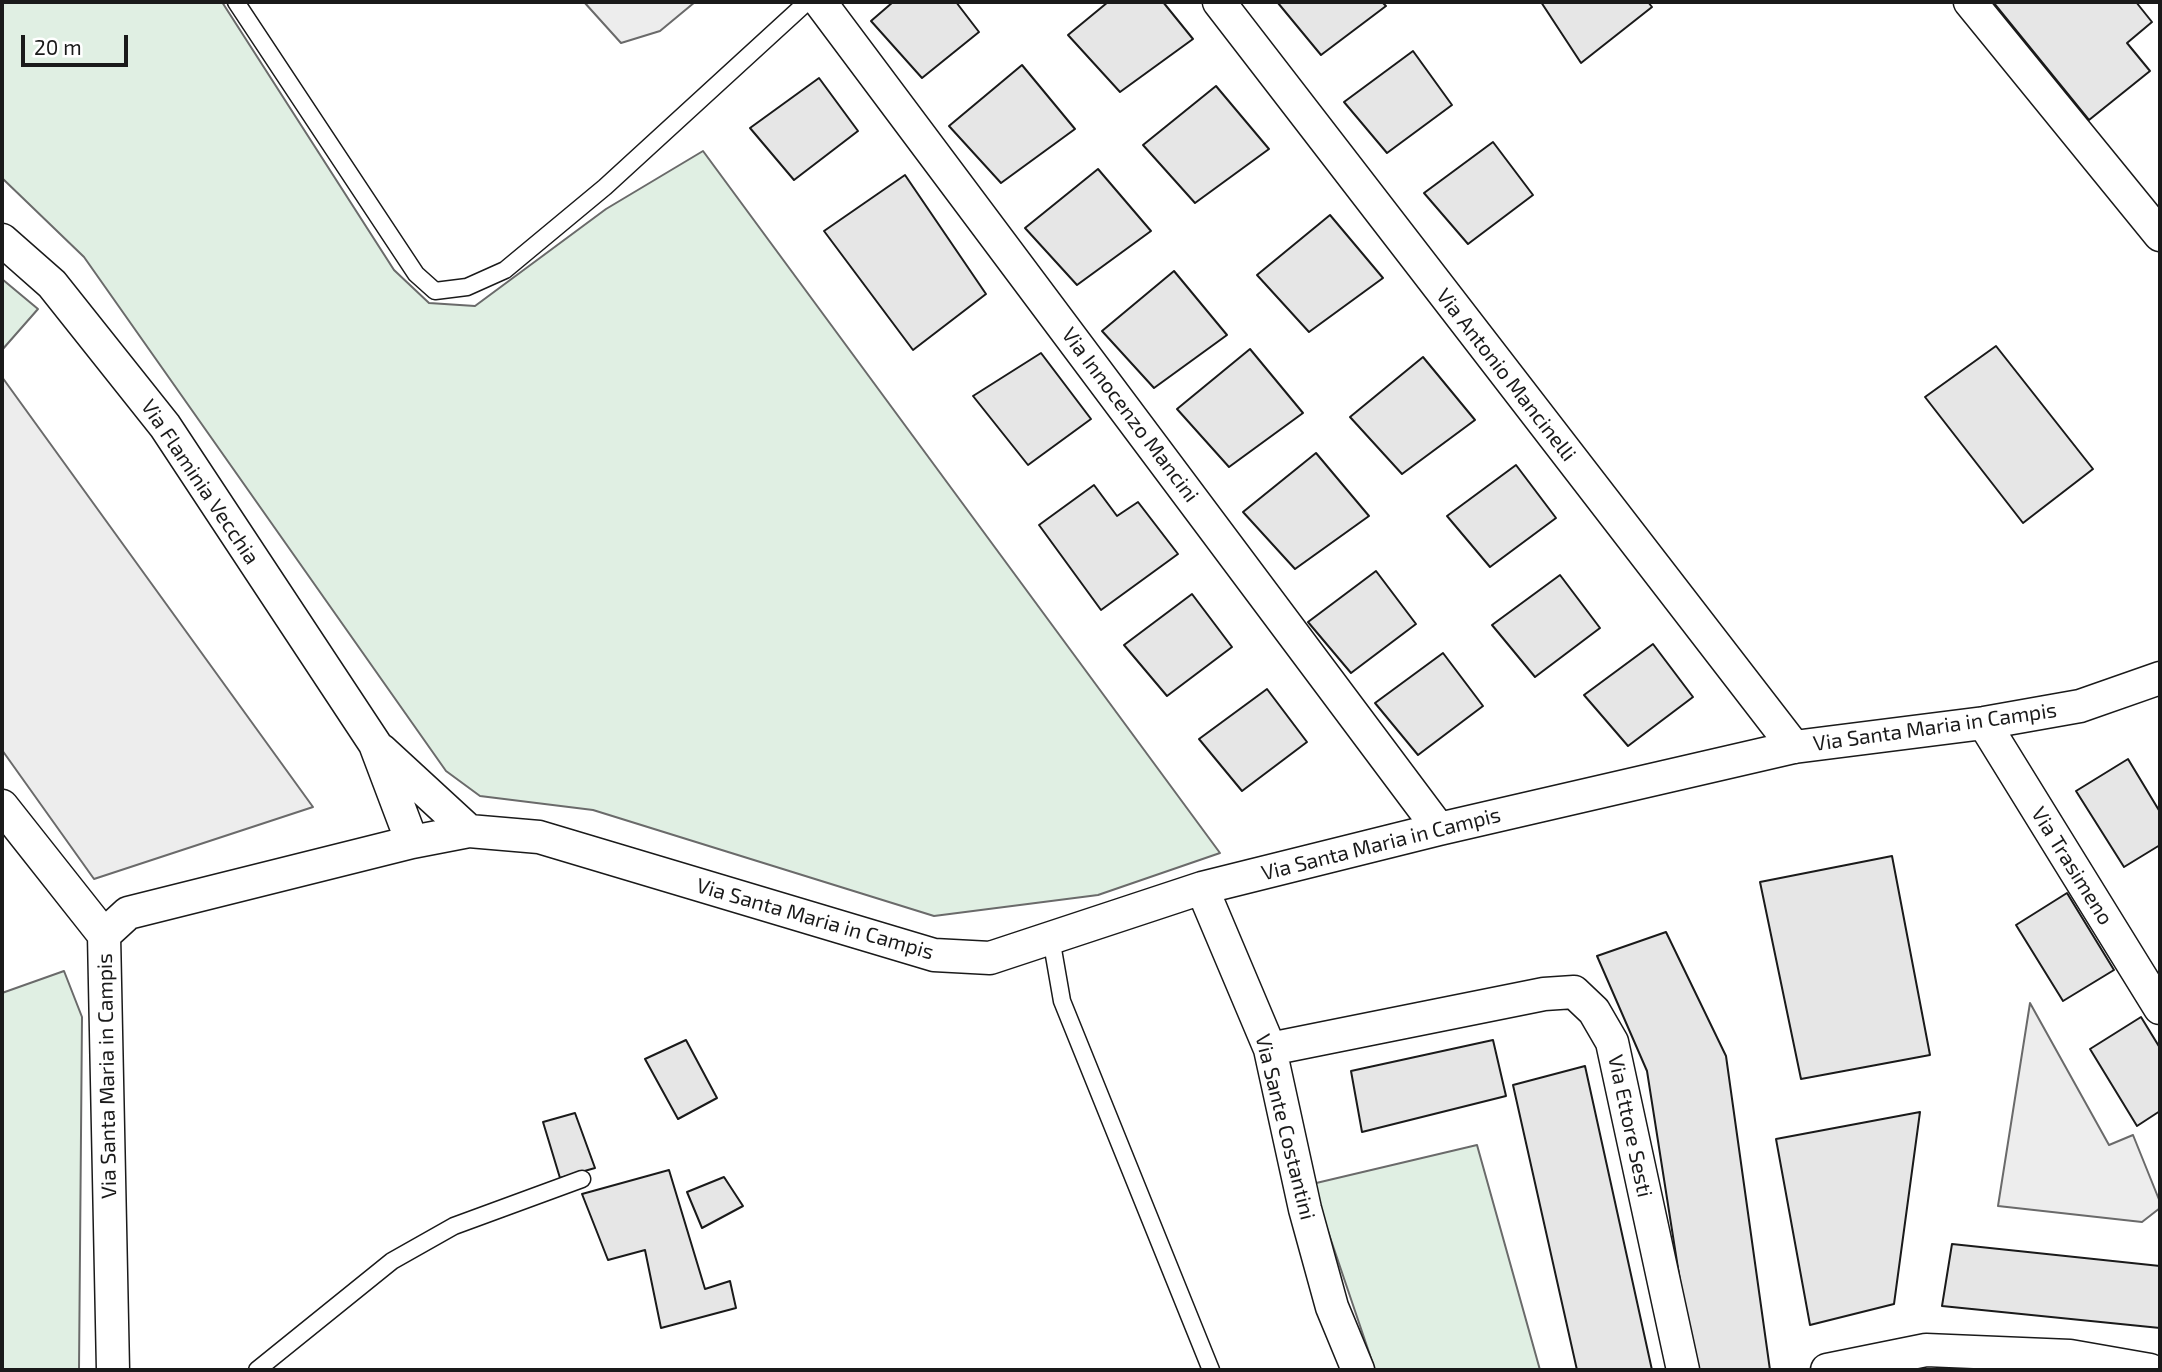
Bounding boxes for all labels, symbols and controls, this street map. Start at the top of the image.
scale bar [24,21,131,65]
text: 20 m [34,34,82,59]
street label: Via Antonio Mancinelli [1431,284,1581,466]
street label: Via Innocenzo Mancini [1056,323,1204,507]
street label: Via Flaminia Vecchia [136,395,264,569]
street label: Via Santa Maria in Campis [1812,697,2058,757]
street label: Via Santa Maria in Campis [1259,802,1503,886]
street label: Via Trasimeno [2026,802,2118,930]
street label: Via Santa Maria in Campis [693,873,937,965]
street label: Via Santa Maria in Campis [92,953,122,1199]
street label: Via Sante Costantini [1250,1031,1320,1223]
street label: Via Ettore Sesti [1603,1052,1657,1200]

